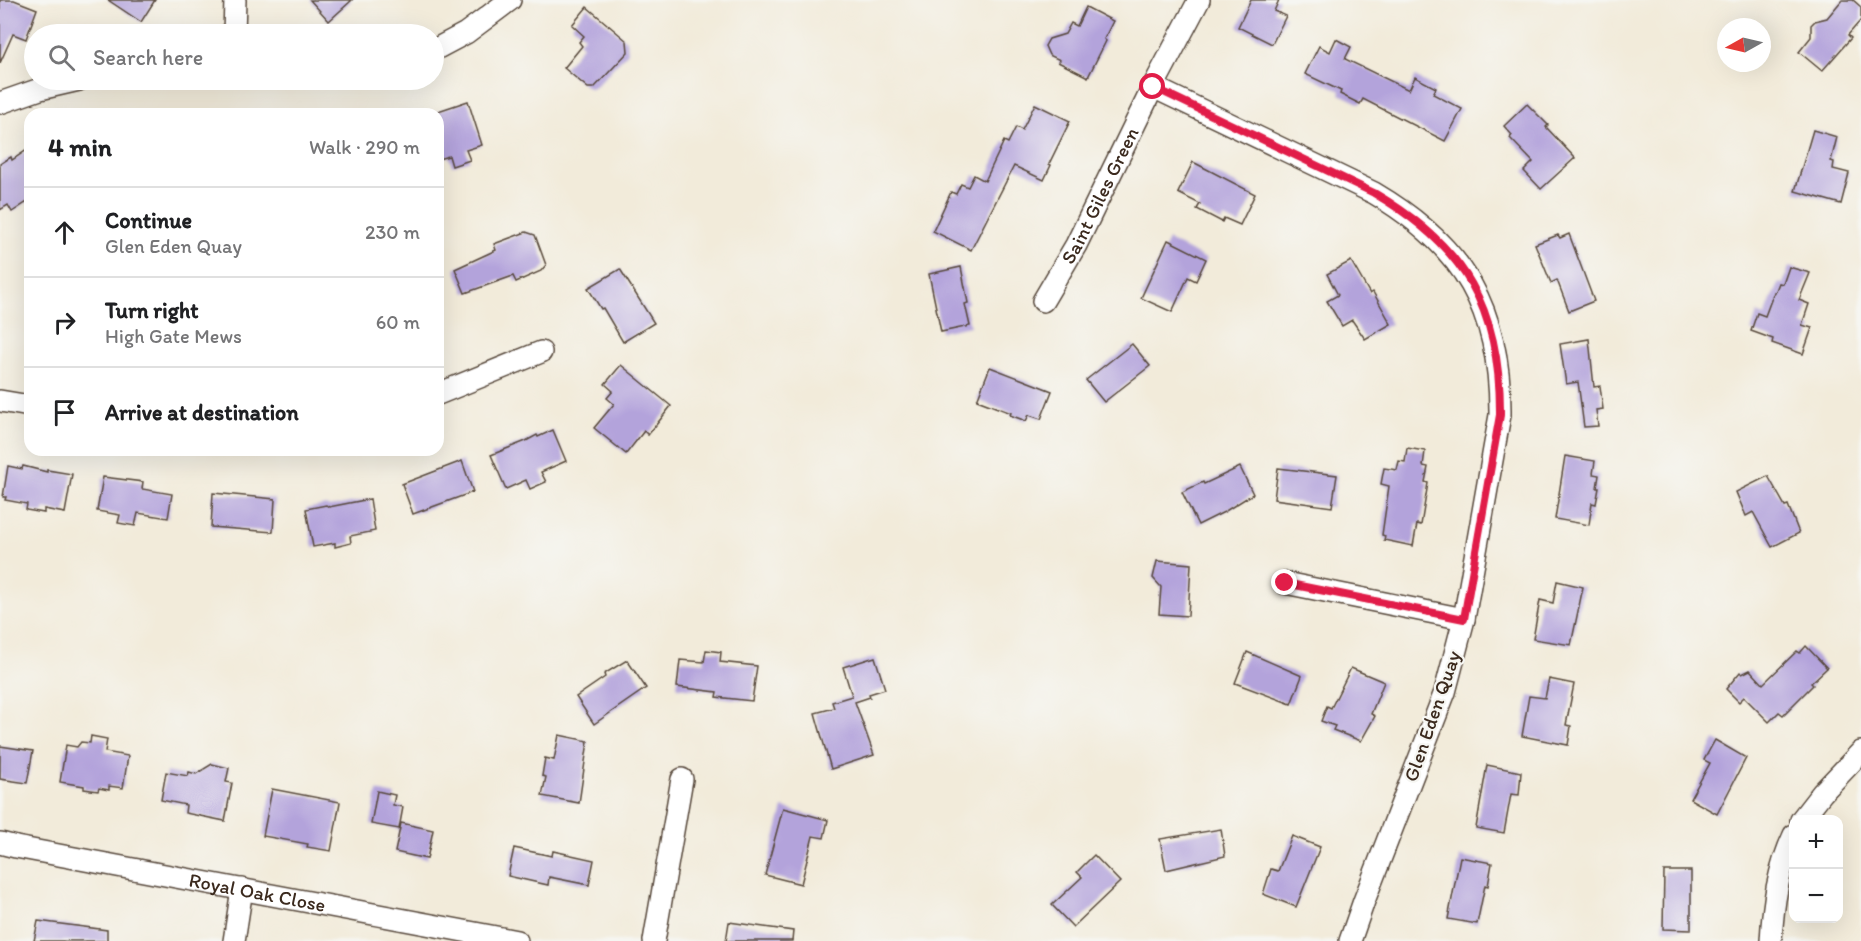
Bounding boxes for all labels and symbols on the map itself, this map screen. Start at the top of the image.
north arrow [1717,18,1771,72]
route start [1139,73,1165,99]
street label: Saint Giles Green [1056,123,1144,268]
route end [1271,569,1297,595]
street label: Glen Eden Quay [1398,647,1466,785]
street label: Royal Oak Close [187,868,328,917]

